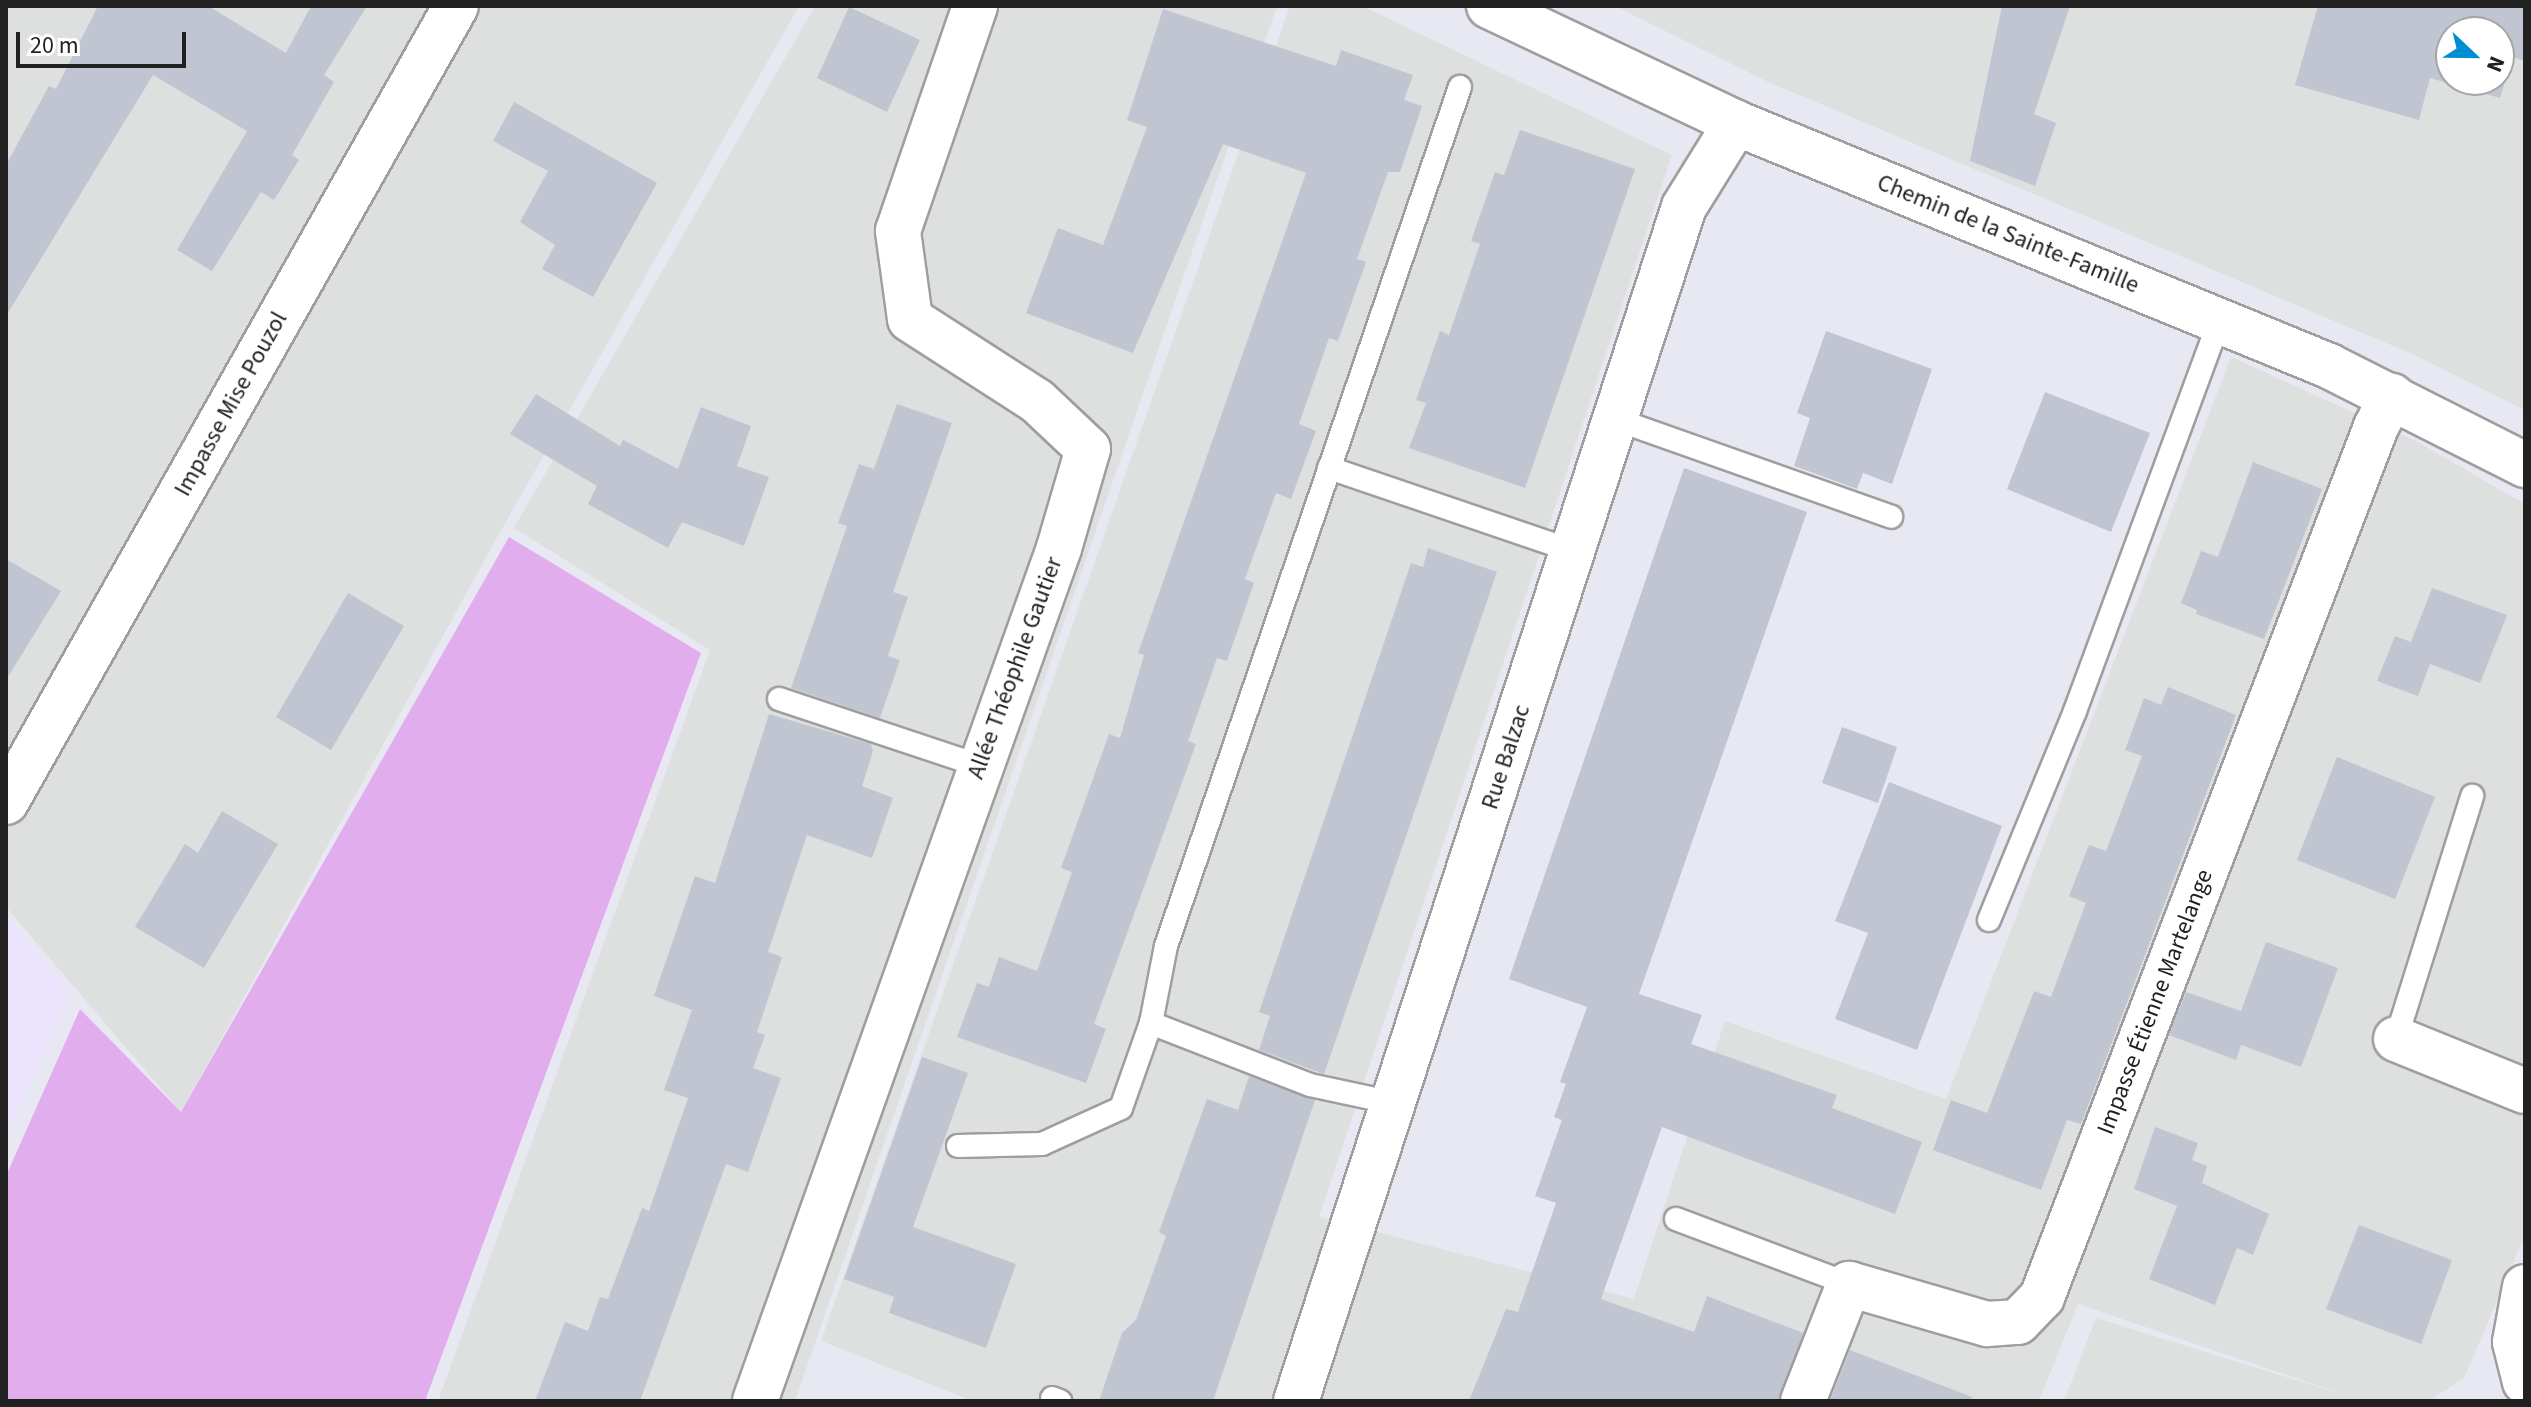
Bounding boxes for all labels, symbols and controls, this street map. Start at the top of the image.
scale bar [20,16,190,66]
north arrow [2435,16,2515,96]
text: 20 m [30,28,79,63]
text: N [2478,51,2513,77]
street label: Chemin de la Sainte-Famille [1873,168,2143,300]
street label: Impasse Mise Pouzol [168,307,294,501]
street label: Allée Théophile Gautier [961,553,1069,783]
street label: Rue Balzac [1476,701,1536,813]
street label: Impasse Étienne Martelange [2091,865,2219,1139]

